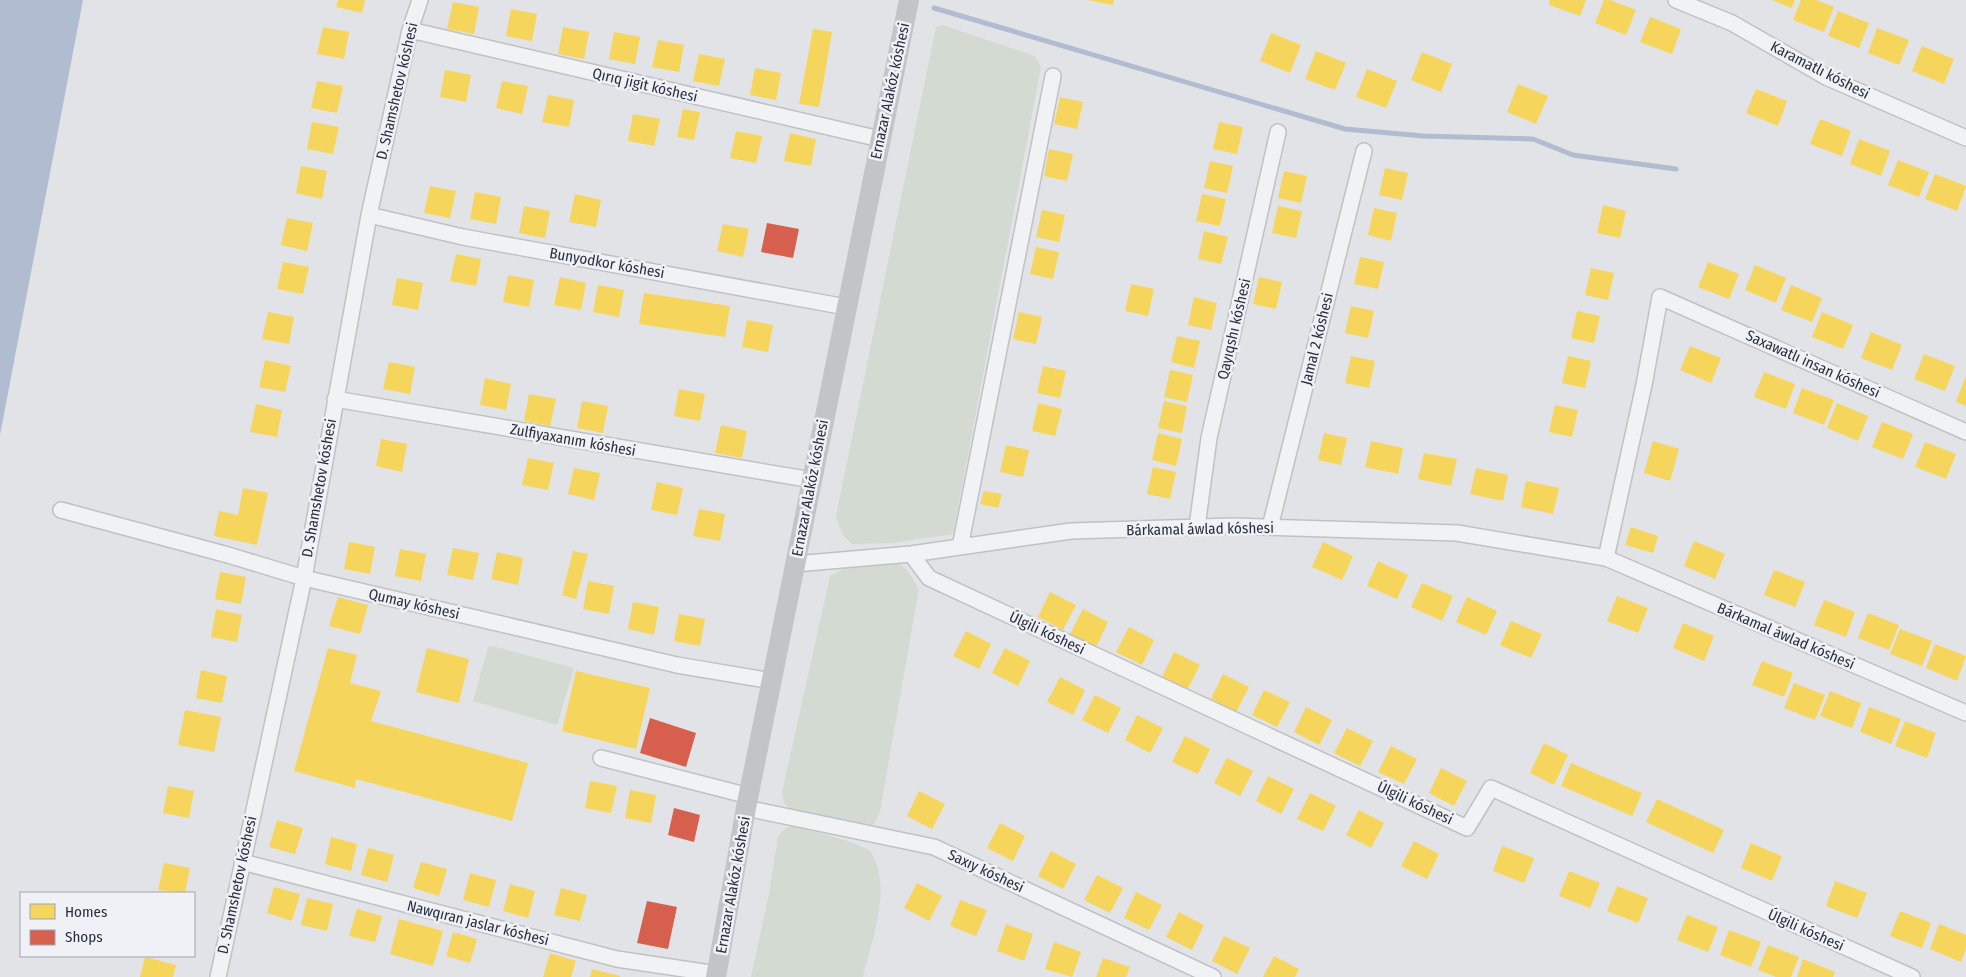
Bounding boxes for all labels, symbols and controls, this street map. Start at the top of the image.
street label: D. Shamshetov kóshesi [372,21,422,161]
street label: Ernazar Alakóz kóshesi [867,21,913,161]
street label: Karamatlı kóshesi [1767,37,1873,103]
street label: Qırıq jigit kóshesi [591,64,699,106]
street label: Bunyodkor kóshesi [548,244,666,282]
street label: Qayıqshı kóshesi [1214,277,1254,381]
street label: Jamal 2 kóshesi [1297,291,1337,387]
street label: Saxawatlı insan kóshesi [1743,326,1883,402]
street label: D. Shamshetov kóshesi [298,417,340,559]
street label: Ernazar Alakóz kóshesi [788,418,832,558]
street label: Zulfiyaxanım kóshesi [509,420,637,460]
street label: Bárkamal áwlad kóshesi [1126,519,1274,539]
street label: Qumay kóshesi [367,585,461,623]
street label: Bárkamal áwlad kóshesi [1715,599,1857,673]
street label: Úlgili kóshesi [1006,608,1088,658]
street label: Úlgili kóshesi [1374,778,1456,828]
street label: D. Shamshetov kóshesi [214,814,260,956]
street label: Ernazar Alakóz kóshesi [712,815,754,955]
street label: Saxıy kóshesi [945,846,1027,896]
legend [20,892,195,957]
street label: Nawqıran jaslar kóshesi [405,897,551,949]
text: Homes [65,903,107,921]
street label: Úlgili kóshesi [1765,905,1847,955]
text: Shops [65,928,103,946]

